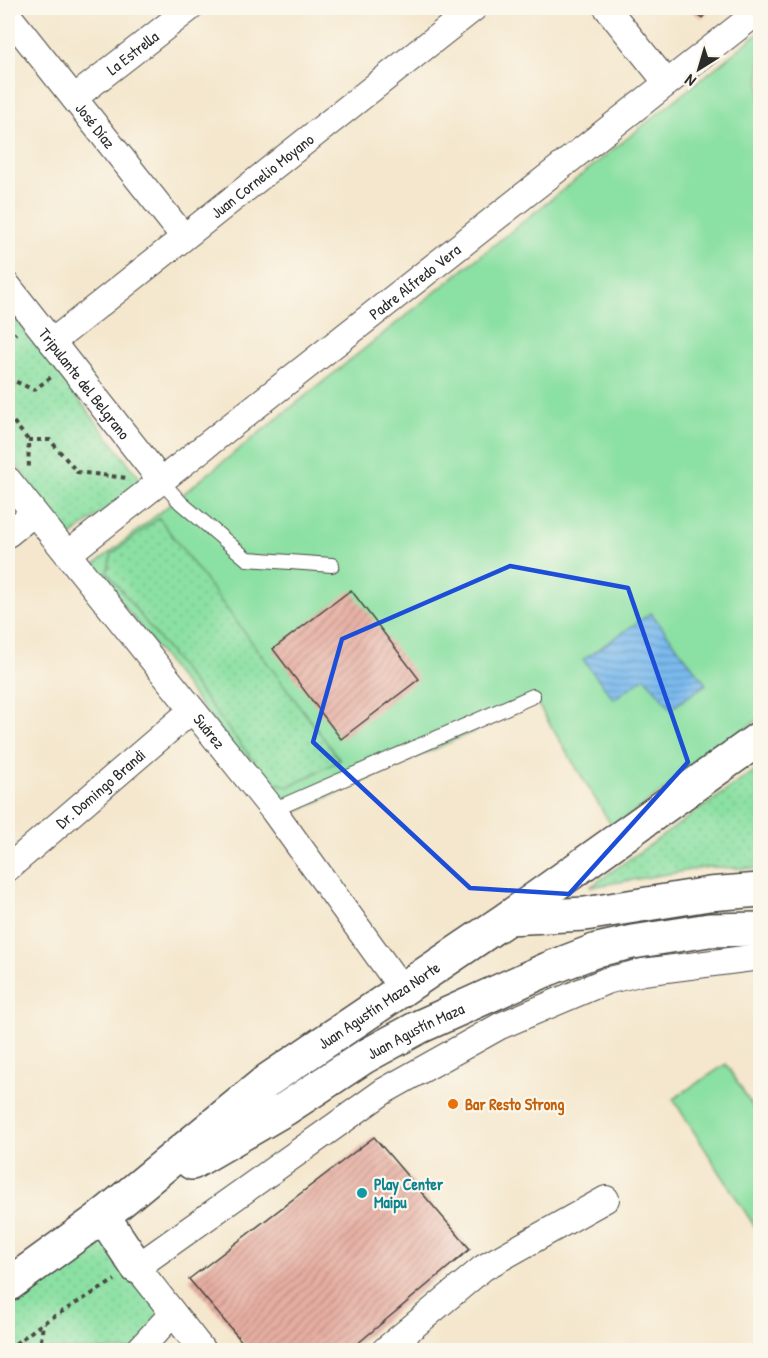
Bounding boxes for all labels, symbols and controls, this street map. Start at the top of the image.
street label: La Estrella [102,25,163,80]
north arrow [669,39,729,99]
text: N [680,69,700,92]
street label: José Díaz [71,98,121,153]
street label: Juan Cornelio Moyano [206,128,319,223]
street label: Padre Alfredo Vera [364,238,465,324]
street label: Tripulante del Belgrano [34,323,136,444]
street label: Suárez [189,709,231,753]
street label: Dr. Domingo Brandi [51,744,150,833]
street label: Juan Agustín Maza Norte [314,956,442,1052]
street label: Juan Agustín Maza [364,998,468,1064]
place label: Bar Resto Strong [465,1093,564,1116]
marker: Bar Resto Strong [446,1097,460,1111]
place label: Play Center Maipu [374,1173,444,1214]
marker: Play Center Maipu [355,1186,369,1200]

